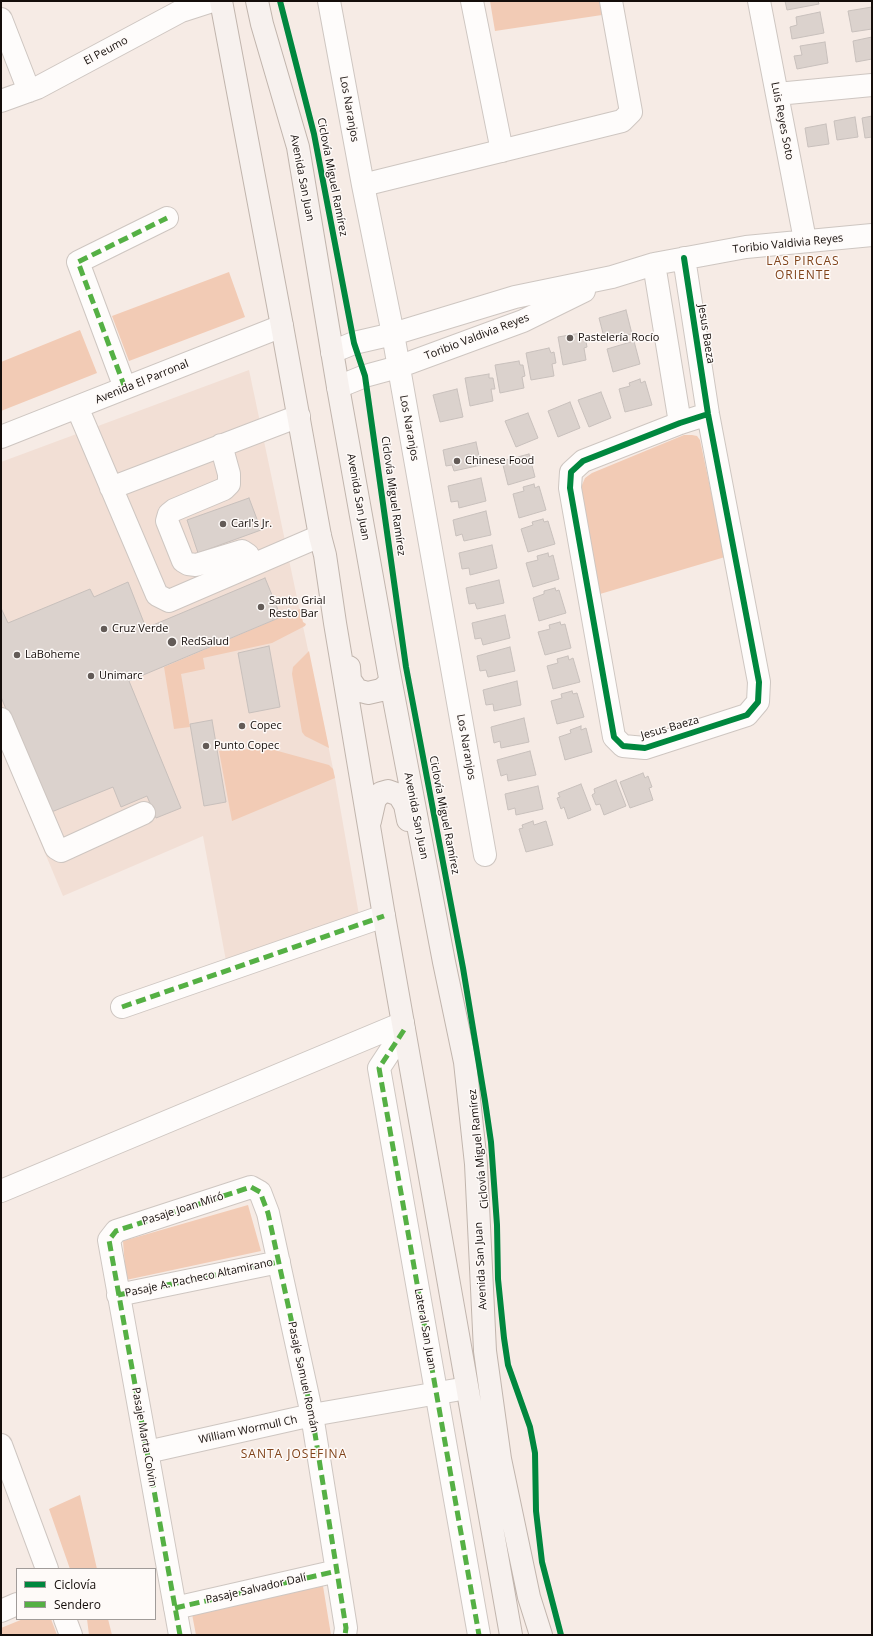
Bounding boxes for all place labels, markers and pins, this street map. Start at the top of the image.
place label: Pastelería Rocío [578,331,659,345]
marker: Pastelería Rocío [565,333,575,343]
place label: Chinese Food [465,454,534,468]
marker: Chinese Food [452,456,462,466]
place label: Carl's Jr. [231,517,272,531]
marker: Carl's Jr. [218,519,228,529]
place label: Santo Grial Resto Bar [269,594,325,620]
marker: Santo Grial Resto Bar [256,602,266,612]
place label: Cruz Verde [112,622,168,636]
marker: Cruz Verde [99,624,109,634]
place label: RedSalud [181,635,229,649]
marker: RedSalud [166,636,178,648]
place label: LaBoheme [25,648,80,662]
marker: LaBoheme [12,650,22,660]
place label: Unimarc [99,669,143,683]
marker: Unimarc [86,671,96,681]
place label: Copec [250,719,282,733]
marker: Copec [237,721,247,731]
place label: Punto Copec [214,739,279,753]
marker: Punto Copec [201,741,211,751]

